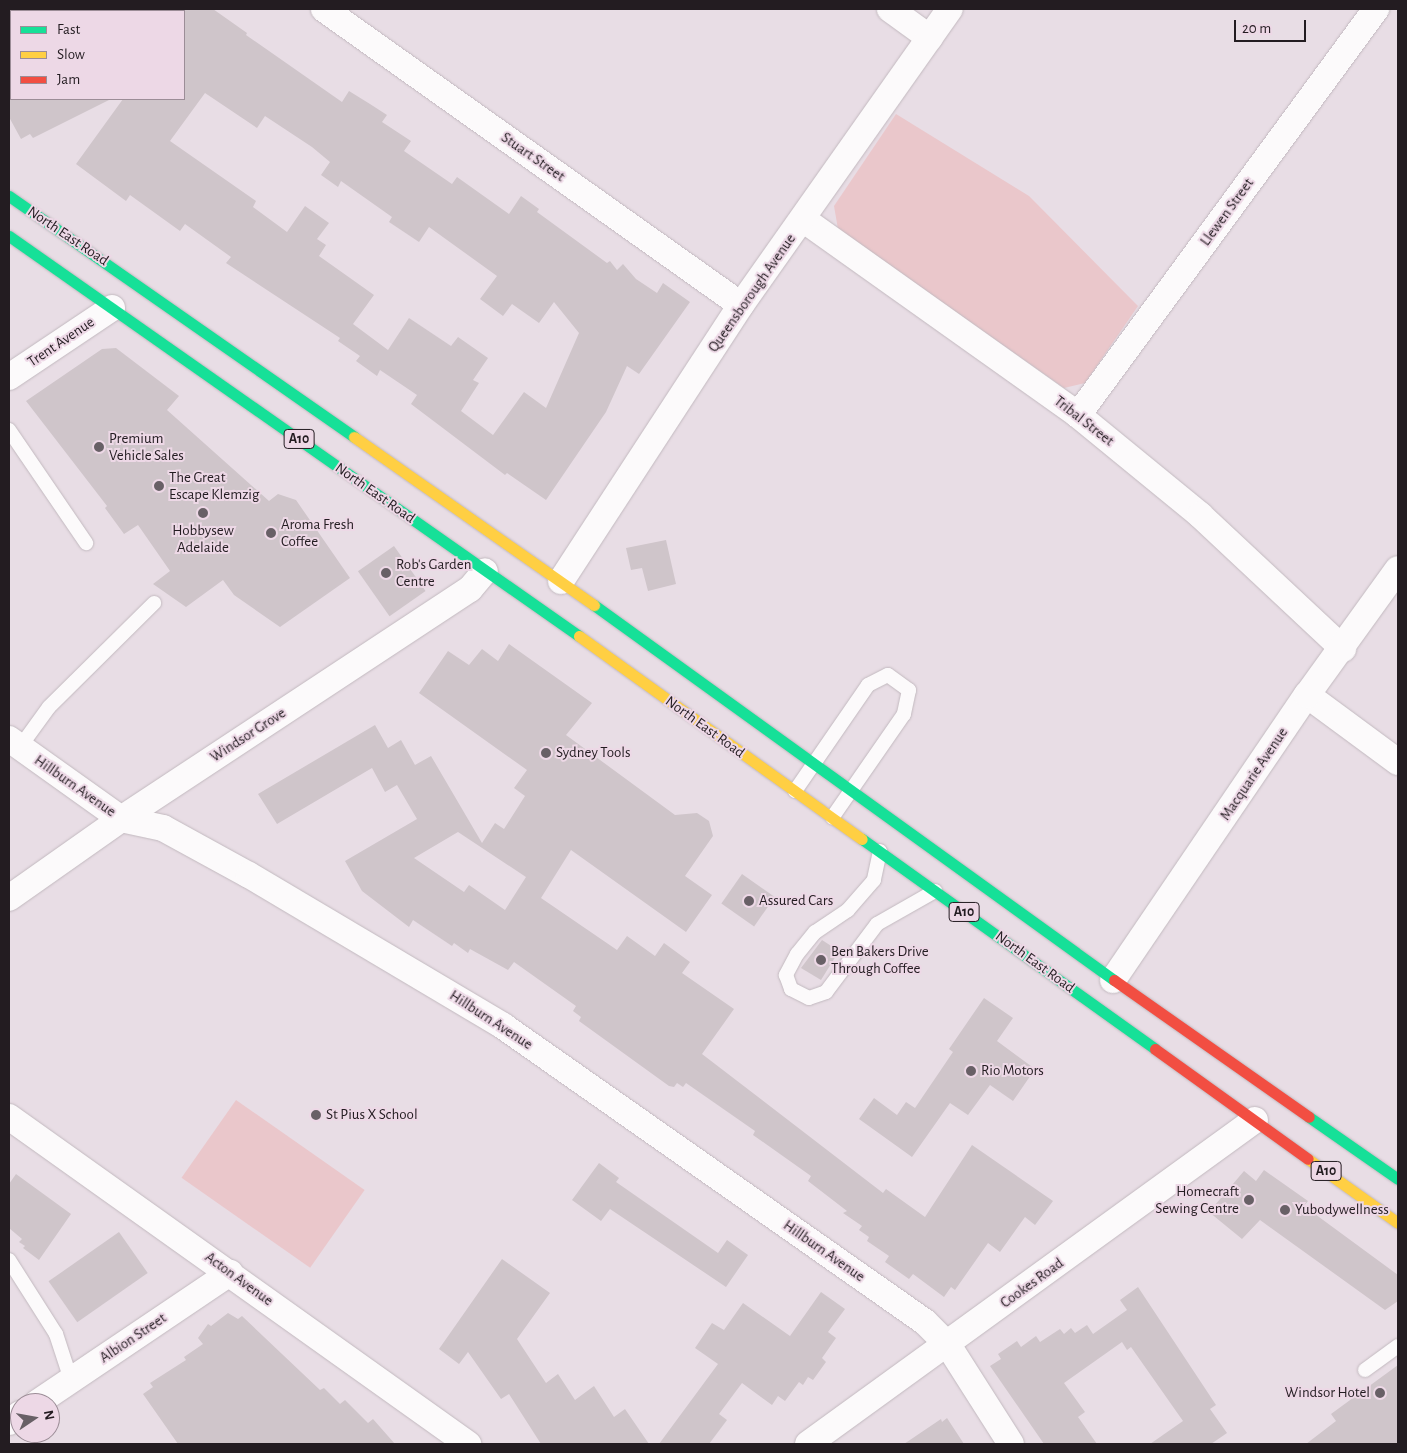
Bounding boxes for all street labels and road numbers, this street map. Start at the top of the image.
street label: Stuart Street [498,128,568,186]
street label: Llewen Street [1196,175,1258,249]
street label: North East Road [24,202,112,270]
street label: Queensborough Avenue [704,230,800,356]
street label: Trent Avenue [24,313,98,371]
street label: Tribal Street [1050,392,1118,450]
road number: A10 [283,428,315,450]
street label: North East Road [332,459,418,527]
street label: North East Road [662,692,748,762]
street label: Windsor Grove [207,704,289,766]
street label: Macquarie Avenue [1216,724,1292,824]
street label: Hillburn Avenue [31,751,119,821]
road number: A10 [948,900,980,924]
street label: North East Road [992,927,1078,997]
street label: Hillburn Avenue [446,987,536,1053]
road number: A10 [1310,1160,1342,1182]
street label: Hillburn Avenue [780,1216,868,1286]
street label: Acton Avenue [201,1248,277,1310]
street label: Cookes Road [997,1254,1067,1312]
street label: Albion Street [96,1309,170,1367]

